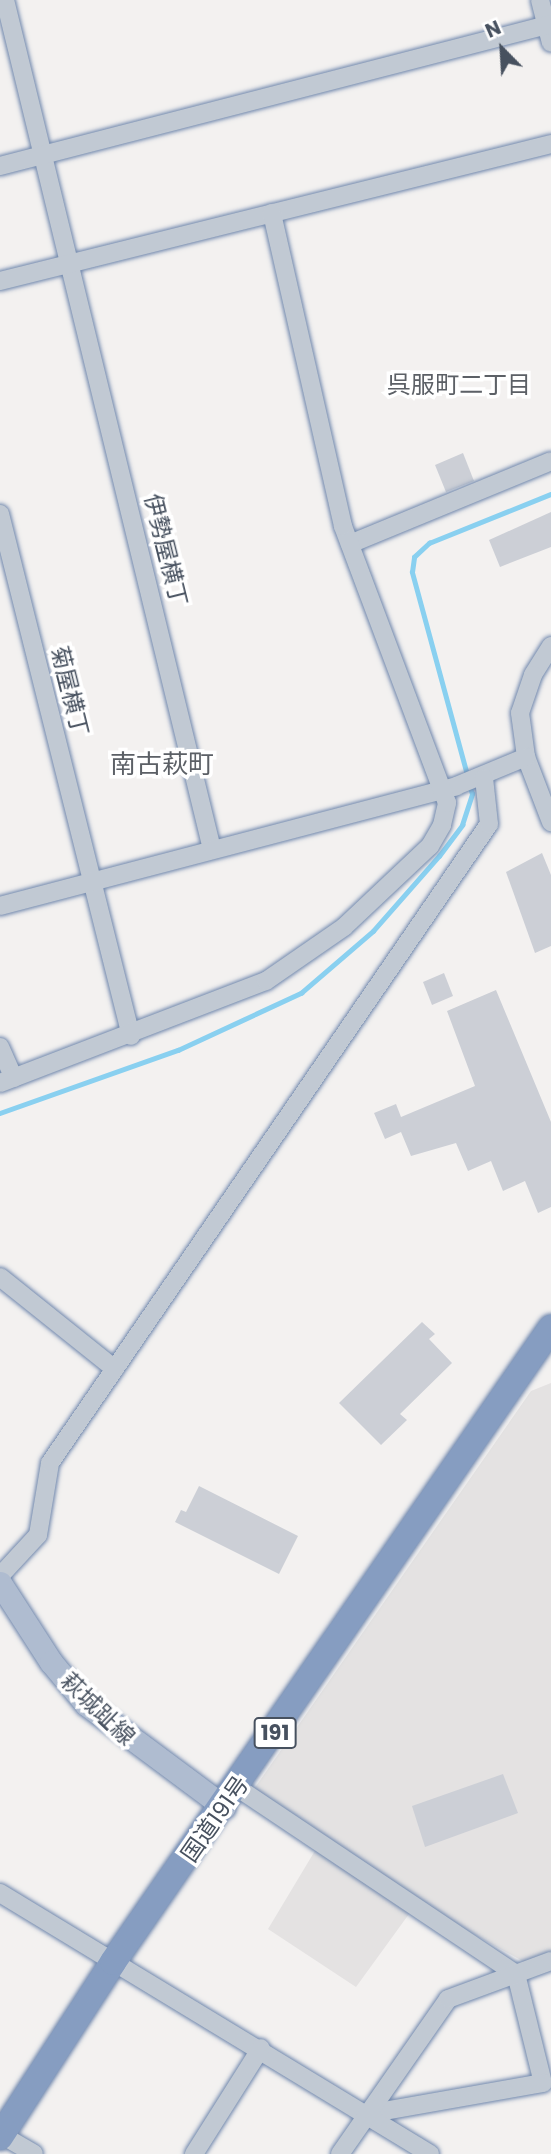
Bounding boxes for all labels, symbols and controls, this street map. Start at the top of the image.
north arrow [467,14,537,84]
text: N [481,14,505,45]
district label: 呉服町二丁目 [387,371,531,399]
street label: 伊勢屋横丁 [139,491,193,609]
street label: 菊屋横丁 [45,643,95,739]
district label: 南古萩町 [110,749,214,781]
street label: 萩城趾線 [55,1667,141,1751]
road number: 191 [252,1716,298,1750]
street label: 国道191号 [176,1771,254,1867]

